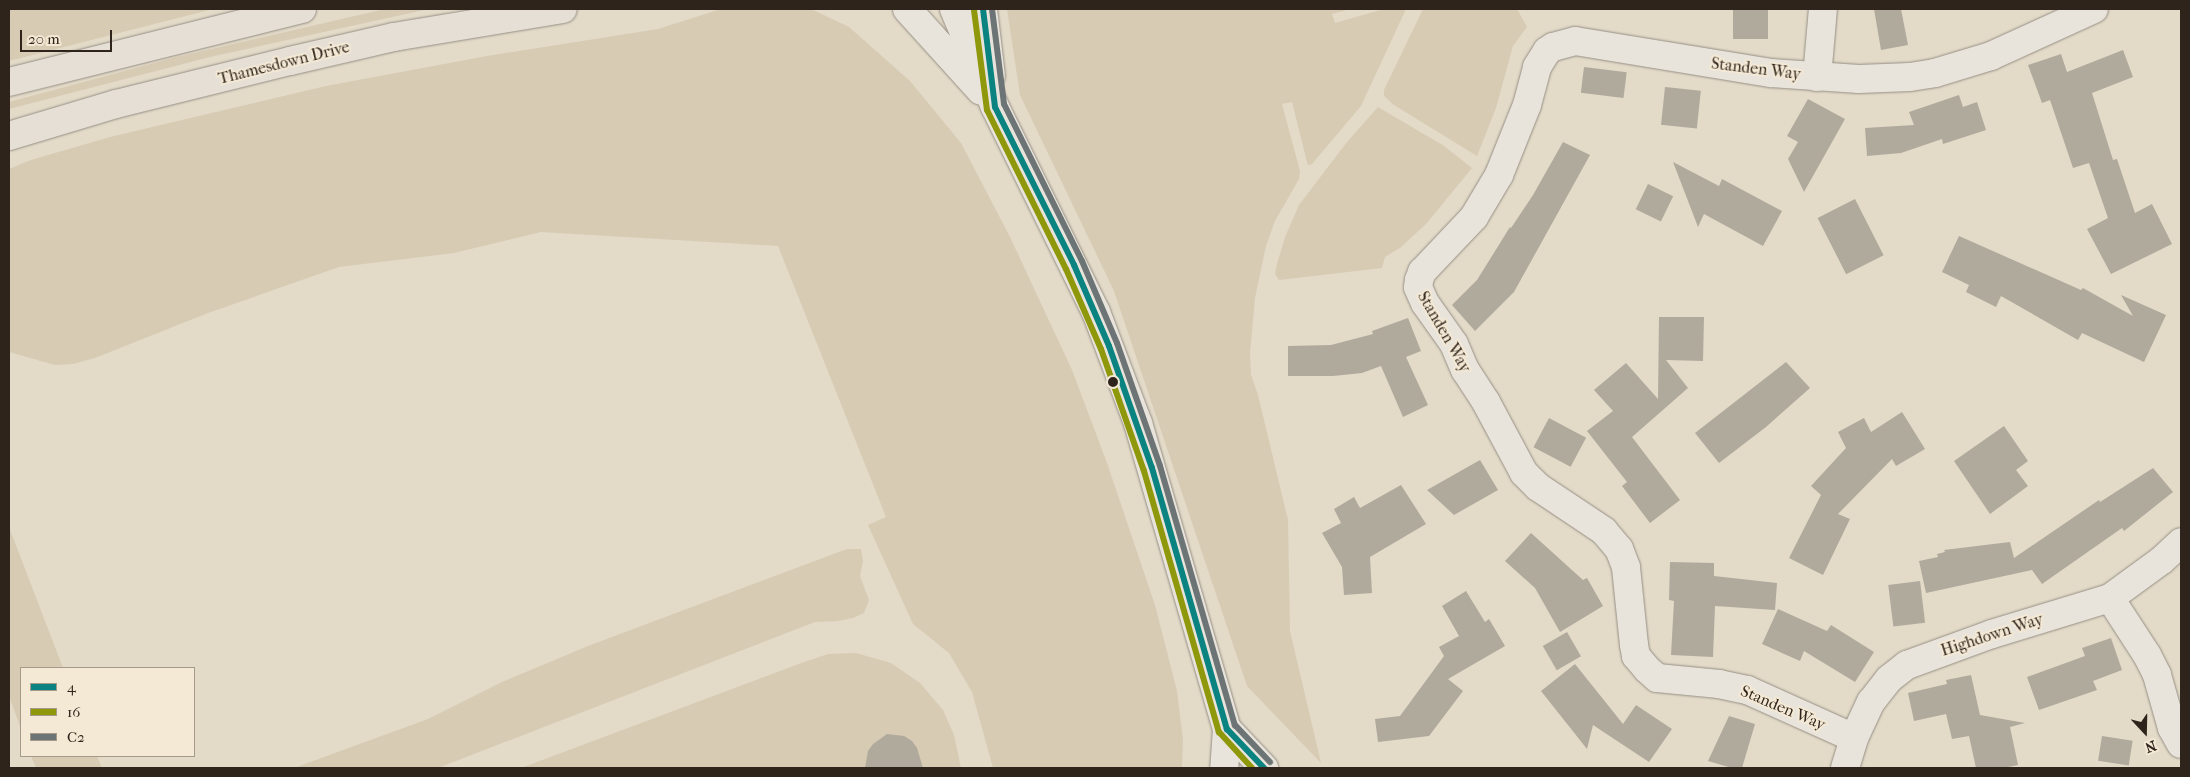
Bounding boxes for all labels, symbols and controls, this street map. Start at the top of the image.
scale bar [22,20,115,52]
text: 20 m [28,30,60,48]
street label: Thamesdown Drive [216,37,352,89]
street label: Standen Way [1710,54,1802,84]
street label: Standen Way [1413,288,1475,376]
unlabelled marker [1108,377,1118,387]
street label: Highdown Way [1939,609,2045,661]
legend [20,667,195,757]
text: 4 [67,678,76,696]
street label: Standen Way [1738,682,1828,734]
text: 16 [67,703,80,721]
north arrow [2120,707,2170,757]
text: C2 [67,728,85,746]
text: N [2143,737,2159,756]

